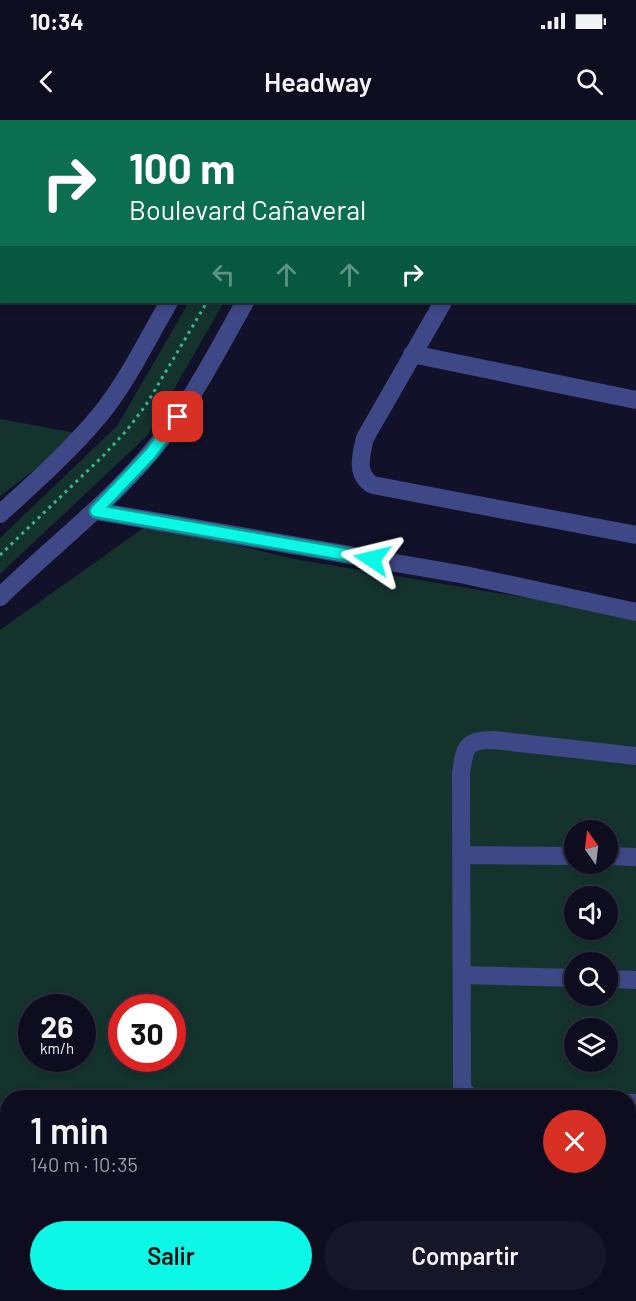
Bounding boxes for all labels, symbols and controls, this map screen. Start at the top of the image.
text: 10:34 [30,8,84,34]
icon: back [30,65,63,98]
text: Headway [264,65,372,97]
icon: search [573,65,606,98]
text: 100 m [129,142,235,192]
icon: right [30,144,108,222]
text: Boulevard Cañaveral [129,193,366,225]
icon: left [207,258,240,291]
icon: ahead [270,258,303,291]
icon: ahead [333,258,366,291]
icon: right [396,258,429,291]
pin [152,391,203,442]
icon: arrive [161,400,194,433]
position arrow [340,527,404,591]
north arrow [564,820,618,874]
map controls [564,820,618,1072]
button: sound [564,886,618,940]
button: search [564,952,618,1006]
speed limit sign: 30 [108,994,186,1072]
text: 26 [41,1008,73,1044]
button: layers [564,1018,618,1072]
text: km/h [40,1039,74,1057]
text: 1 min [30,1108,109,1151]
button: close [543,1110,606,1173]
text: 140 m · 10:35 [30,1152,138,1176]
button: Salir [30,1221,312,1290]
button: Compartir [324,1221,606,1290]

